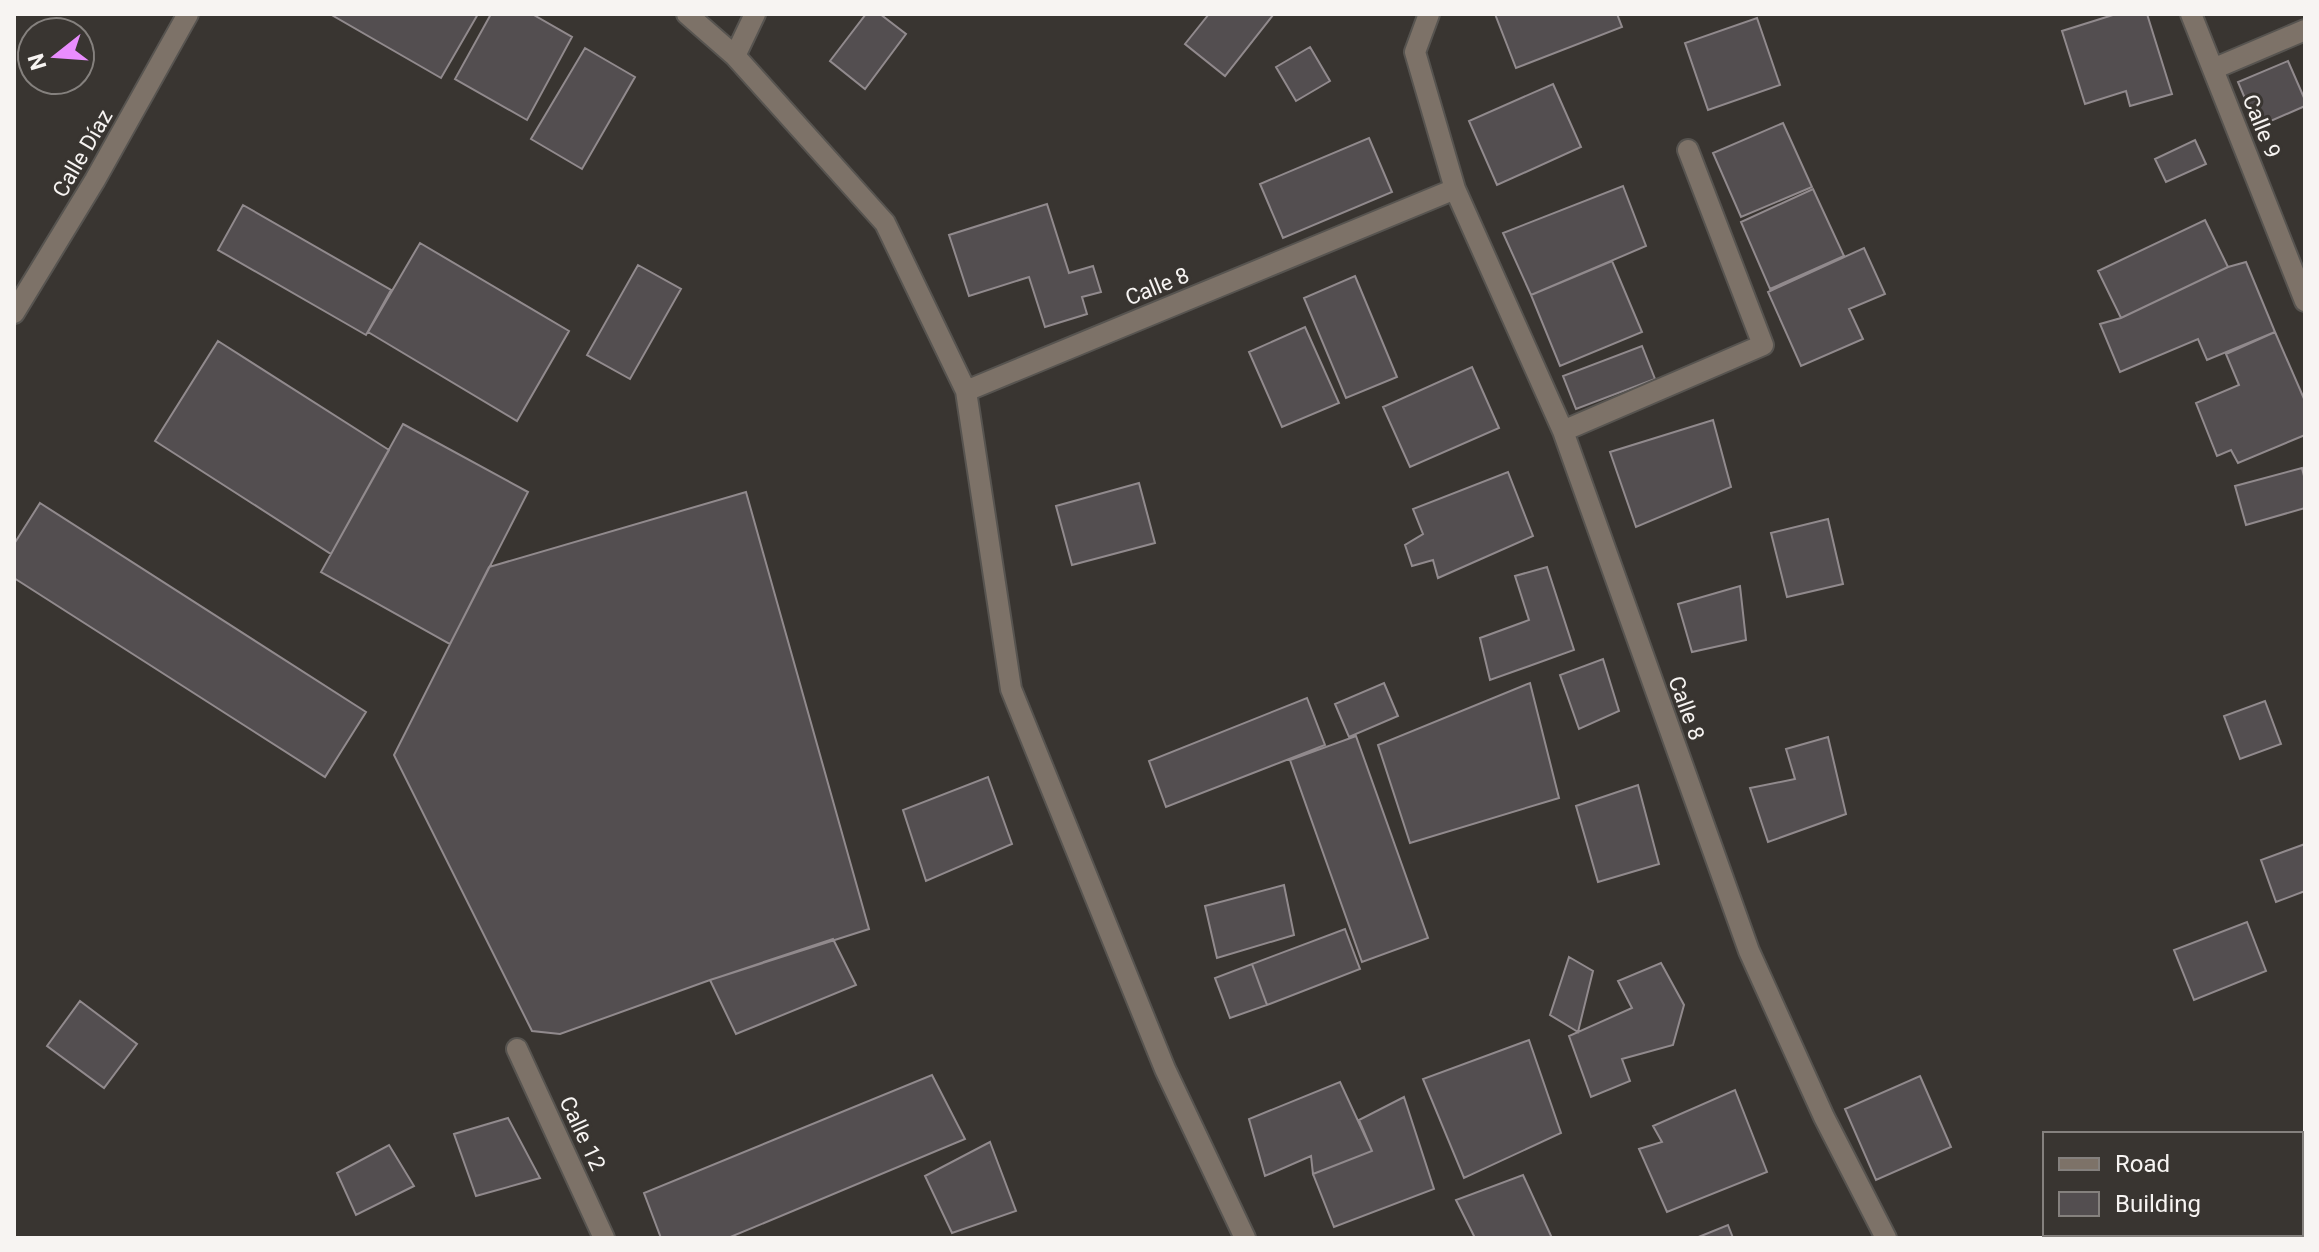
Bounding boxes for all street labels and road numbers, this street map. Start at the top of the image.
street label: Calle 9 [2237,91,2286,162]
street label: Calle Díaz [47,105,118,201]
street label: Calle 8 [1122,262,1193,311]
street label: Calle 8 [1663,673,1710,744]
street label: Calle 12 [555,1092,611,1174]

